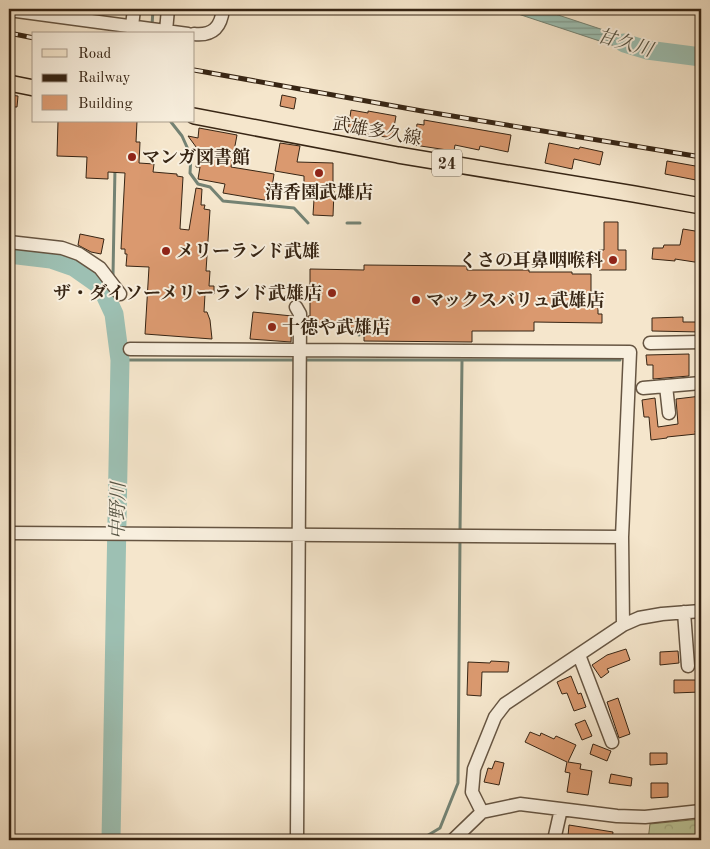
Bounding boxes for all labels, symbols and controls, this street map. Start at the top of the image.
water label: 甘久川 [594,25,657,62]
legend [32,32,195,122]
text: Road [78,47,112,62]
text: Railway [78,71,131,86]
text: Building [78,97,133,112]
street label: 武雄多久線 [331,113,423,149]
place label: マンガ図書館 [142,147,250,167]
road number: 24 [432,150,462,177]
marker: マンガ図書館 [126,151,138,163]
marker: 清香園武雄店 [313,167,325,179]
place label: 清香園武雄店 [265,182,373,202]
place label: メリーランド武雄 [176,241,320,261]
marker: メリーランド武雄 [160,245,172,257]
place label: くさの耳鼻咽喉科 [459,250,603,270]
marker: くさの耳鼻咽喉科 [607,254,619,266]
place label: ザ・ダイソーメリーランド武雄店 [53,283,322,303]
marker: ザ・ダイソーメリーランド武雄店 [326,287,338,299]
place label: マックスバリュ武雄店 [426,290,605,310]
marker: マックスバリュ武雄店 [410,294,422,306]
place label: 十徳や武雄店 [282,317,390,337]
marker: 十徳や武雄店 [266,321,278,333]
water label: 中野川 [108,480,130,540]

